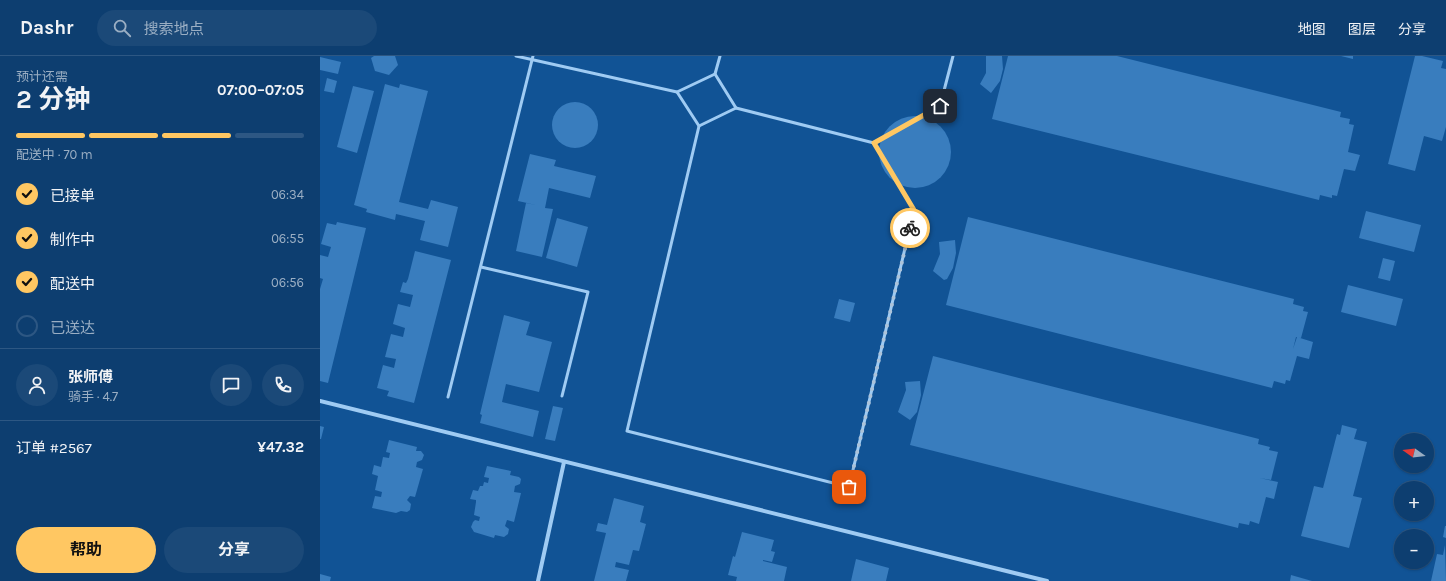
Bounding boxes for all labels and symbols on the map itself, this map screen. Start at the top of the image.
pin [923,89,957,123]
courier [890,208,930,248]
north arrow [1394,433,1434,473]
pin [832,470,866,504]

